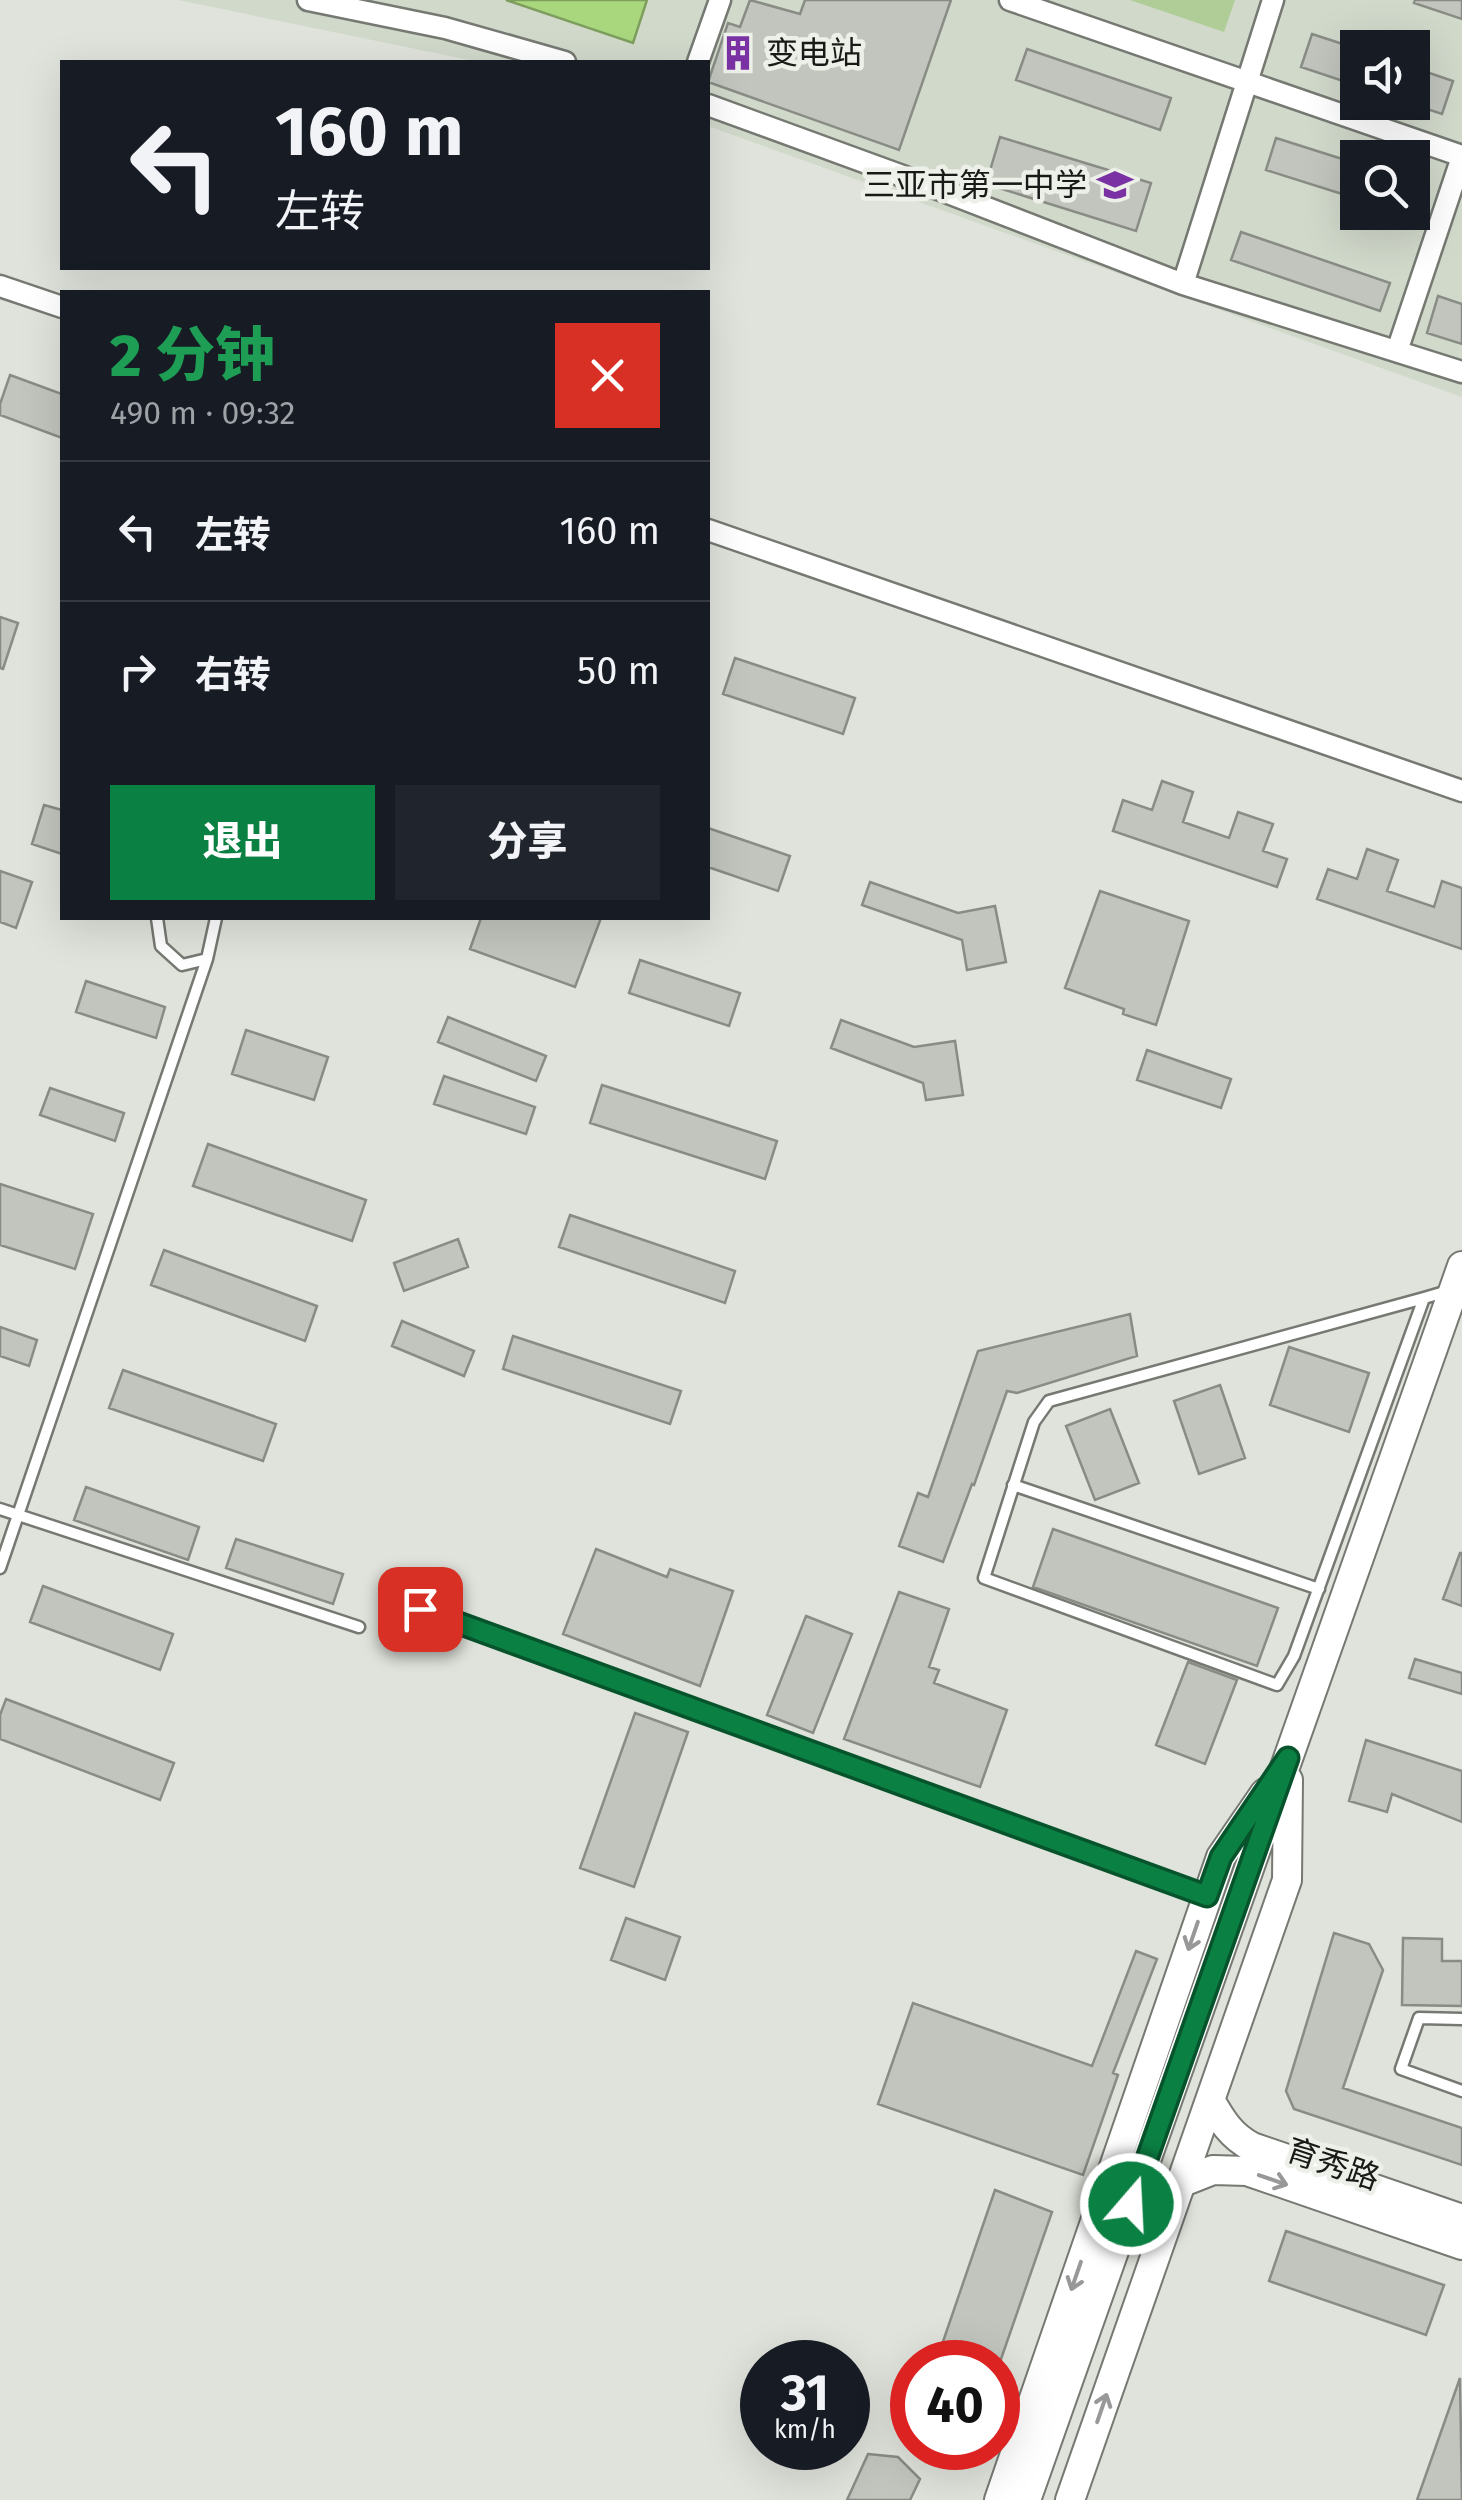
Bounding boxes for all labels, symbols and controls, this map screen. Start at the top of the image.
map controls [1340,30,1430,230]
button: sound [1340,30,1430,120]
building icon: 变电站 [719,34,757,72]
place label: 变电站 [766,34,862,72]
text: 160 m [275,90,464,174]
icon: left [110,100,240,230]
button: search [1340,140,1430,230]
place label: 三亚市第一中学 [863,166,1087,204]
school or university icon: 三亚市第一中学 [1096,166,1134,204]
text: 左转 [275,185,365,239]
text: 2 分钟 [110,320,275,392]
button: close [555,323,660,428]
text: 490 m · 09:32 [110,394,295,432]
icon: left [110,504,165,559]
text: 160 m [559,508,660,554]
text: 左转 [195,512,271,558]
icon: right [110,644,165,699]
text: 50 m [577,648,660,694]
text: 右转 [195,652,271,698]
button: 退出 [110,785,375,900]
button: 分享 [395,785,660,900]
pin [378,1567,463,1652]
icon: arrive [393,1582,448,1637]
one-way arrow [1183,1919,1201,1951]
street label: 育秀路 [1281,2130,1385,2198]
position arrow [1079,2152,1183,2256]
one-way arrow [1256,2172,1287,2190]
one-way arrow [1066,2260,1084,2291]
speed limit sign: 40 [890,2340,1020,2470]
text: 31 [781,2363,829,2423]
one-way arrow [1094,2393,1112,2424]
text: km/h [774,2415,836,2445]

